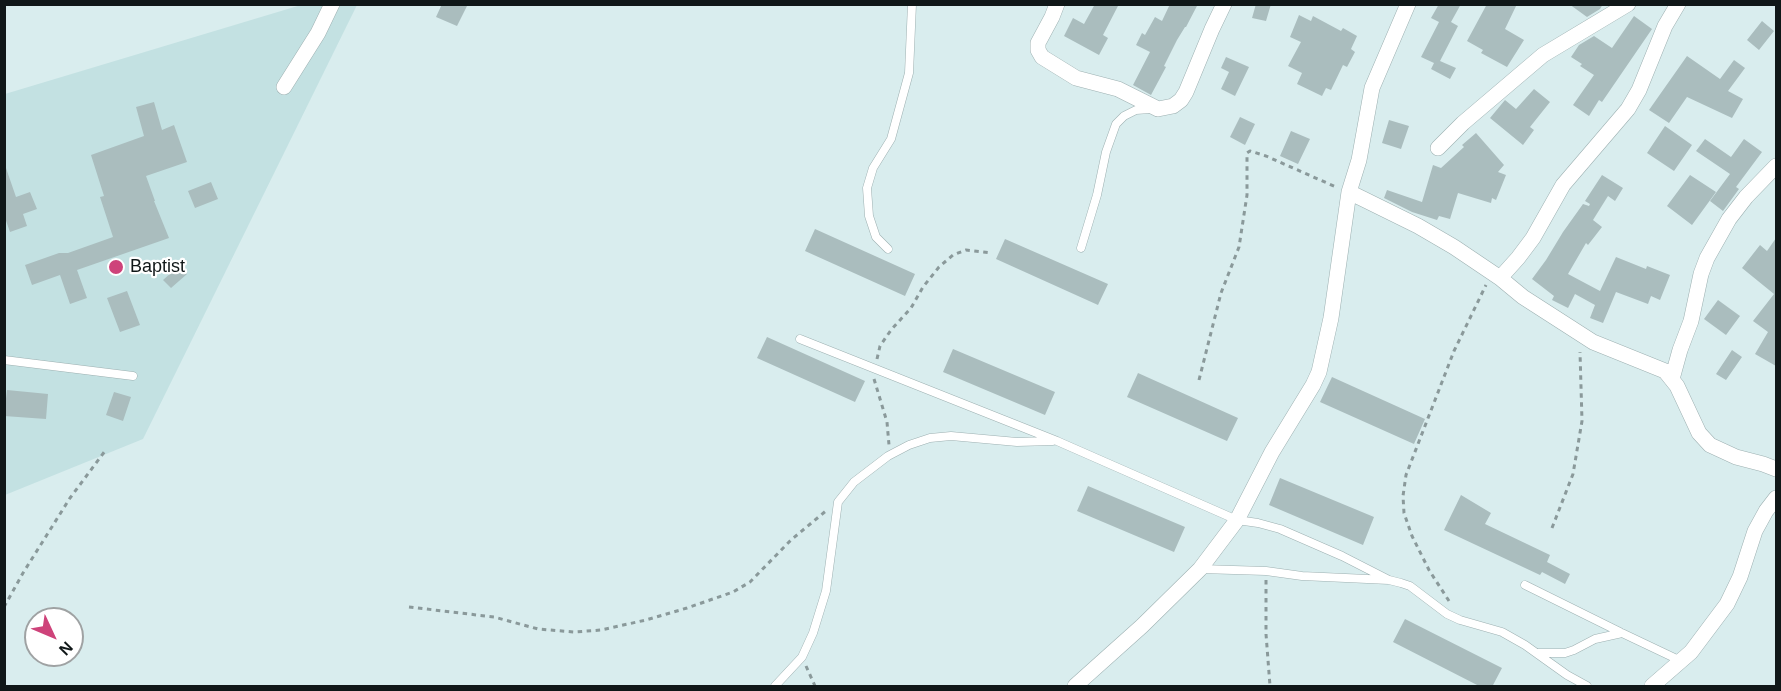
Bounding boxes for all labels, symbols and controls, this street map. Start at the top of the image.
place label: Baptist [130,256,185,278]
marker: Baptist [107,258,125,276]
north arrow [24,607,84,667]
text: N [56,638,76,659]

